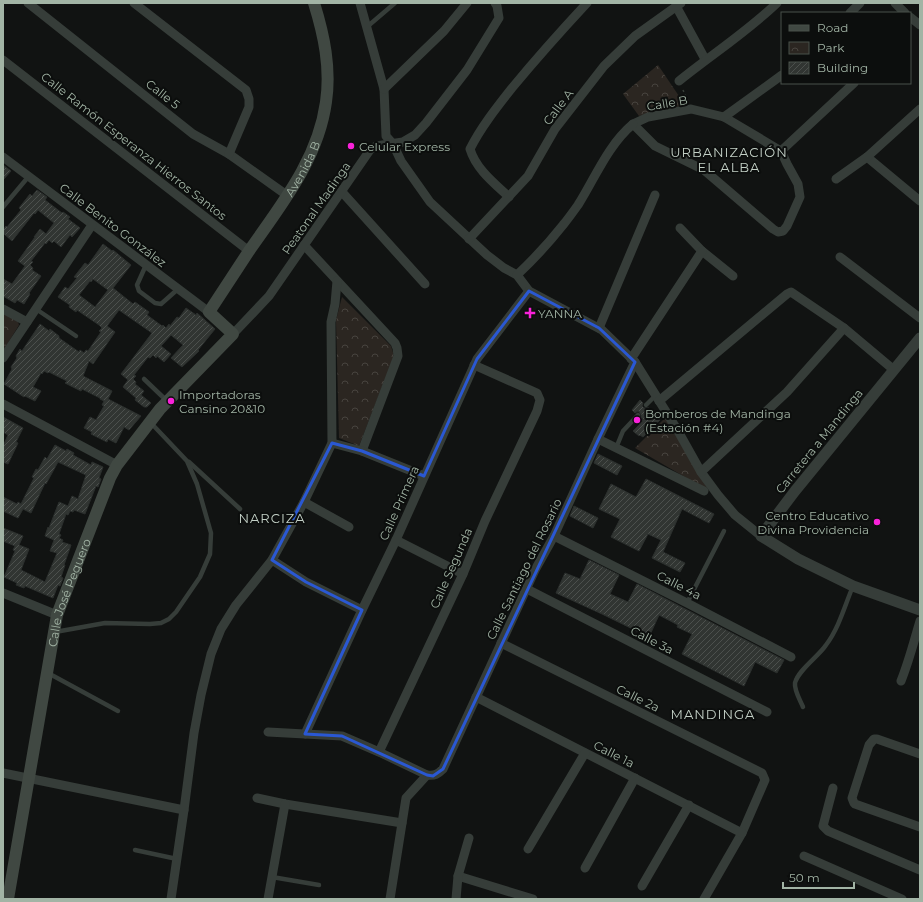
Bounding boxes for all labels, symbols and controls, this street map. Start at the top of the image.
legend [781,12,911,84]
text: Road [817,20,848,35]
text: Park [817,40,845,55]
text: Building [817,60,868,75]
street label: Calle Ramón Esperanza Hierros Santos [38,69,230,223]
street label: Calle 5 [143,76,183,112]
street label: Calle A [540,86,577,128]
street label: Calle B [645,92,689,114]
street label: Avenida B [281,139,323,199]
place label: Celular Express [359,139,450,154]
marker: Celular Express [346,141,356,151]
district label: URBANIZACIÓN EL ALBA [670,144,788,175]
street label: Peatonal Madinga [278,159,354,257]
street label: Calle Benito González [57,180,169,270]
place label: YANNA [538,306,582,321]
marker: YANNA [525,308,535,318]
street label: Carretera a Mandinga [772,386,866,496]
place label: Importadoras Cansino 20&10 [179,387,265,416]
marker: Importadoras Cansino 20&10 [166,396,176,406]
place label: Bomberos de Mandinga (Estación #4) [645,406,791,435]
marker: Bomberos de Mandinga (Estación #4) [632,415,642,425]
street label: Calle Primera [376,463,422,543]
street label: Calle Santiago del Rosario [483,496,565,642]
place label: Centro Educativo Divina Providencia [757,508,869,537]
district label: NARCIZA [238,510,306,526]
marker: Centro Educativo Divina Providencia [872,517,882,527]
street label: Calle Segunda [427,525,475,611]
street label: Calle José Peguero [44,536,93,648]
street label: Calle 4a [654,567,704,603]
street label: Calle 3a [628,623,676,657]
street label: Calle 2a [614,681,662,715]
district label: MANDINGA [671,706,755,722]
street label: Calle 1a [591,737,637,771]
scale bar [783,864,854,890]
text: 50 m [789,870,820,885]

